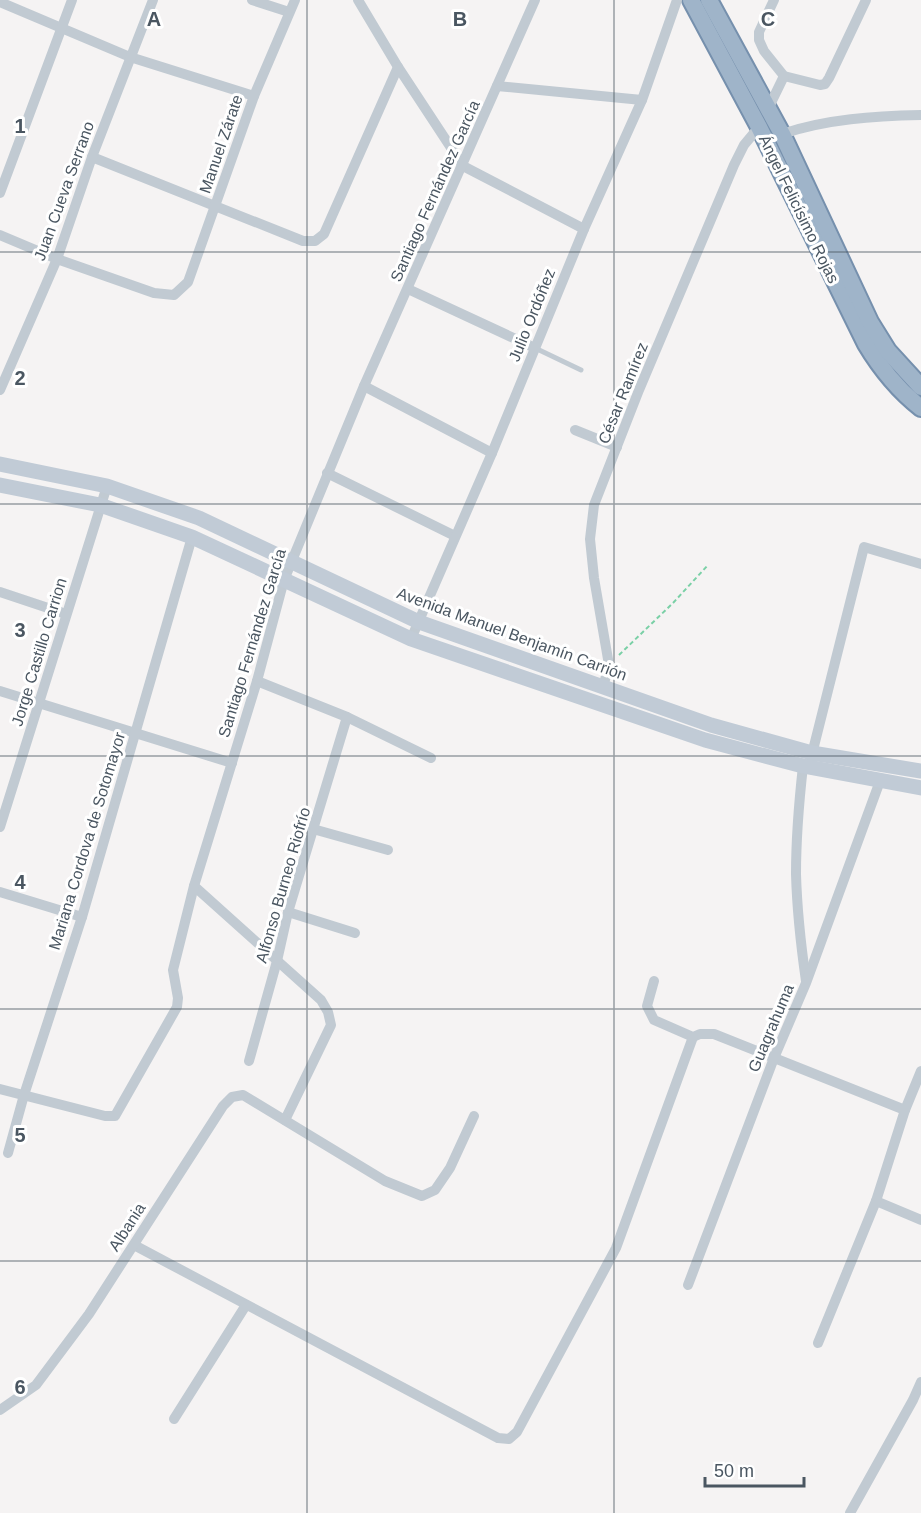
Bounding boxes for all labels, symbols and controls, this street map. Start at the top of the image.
text: A [147,8,161,30]
text: B [453,8,467,30]
text: C [761,8,775,30]
street label: Manuel Zárate [196,92,246,196]
street label: Santiago Fernández García [387,98,483,284]
text: 1 [14,115,26,137]
street label: Juan Cueva Serrano [31,119,97,263]
street label: Ángel Felicísimo Rojas [756,132,843,286]
street label: Julio Ordóñez [506,266,558,364]
street label: César Ramírez [595,340,651,446]
text: 2 [14,367,26,389]
street label: Santiago Fernández García [215,546,289,739]
street label: Jorge Castillo Carrion [8,576,70,728]
street label: Avenida Manuel Benjamín Carrión [395,584,629,684]
text: 3 [14,619,26,641]
street label: Mariana Cordova de Sotomayor [46,729,128,952]
street label: Alfonso Burneo Riofrío [253,805,313,965]
text: 4 [14,871,26,893]
street label: Guagrahuma [745,982,797,1074]
text: 5 [14,1124,26,1146]
street label: Albania [105,1200,149,1254]
text: 6 [14,1376,26,1398]
scale bar [705,1450,804,1488]
text: 50 m [714,1461,754,1481]

